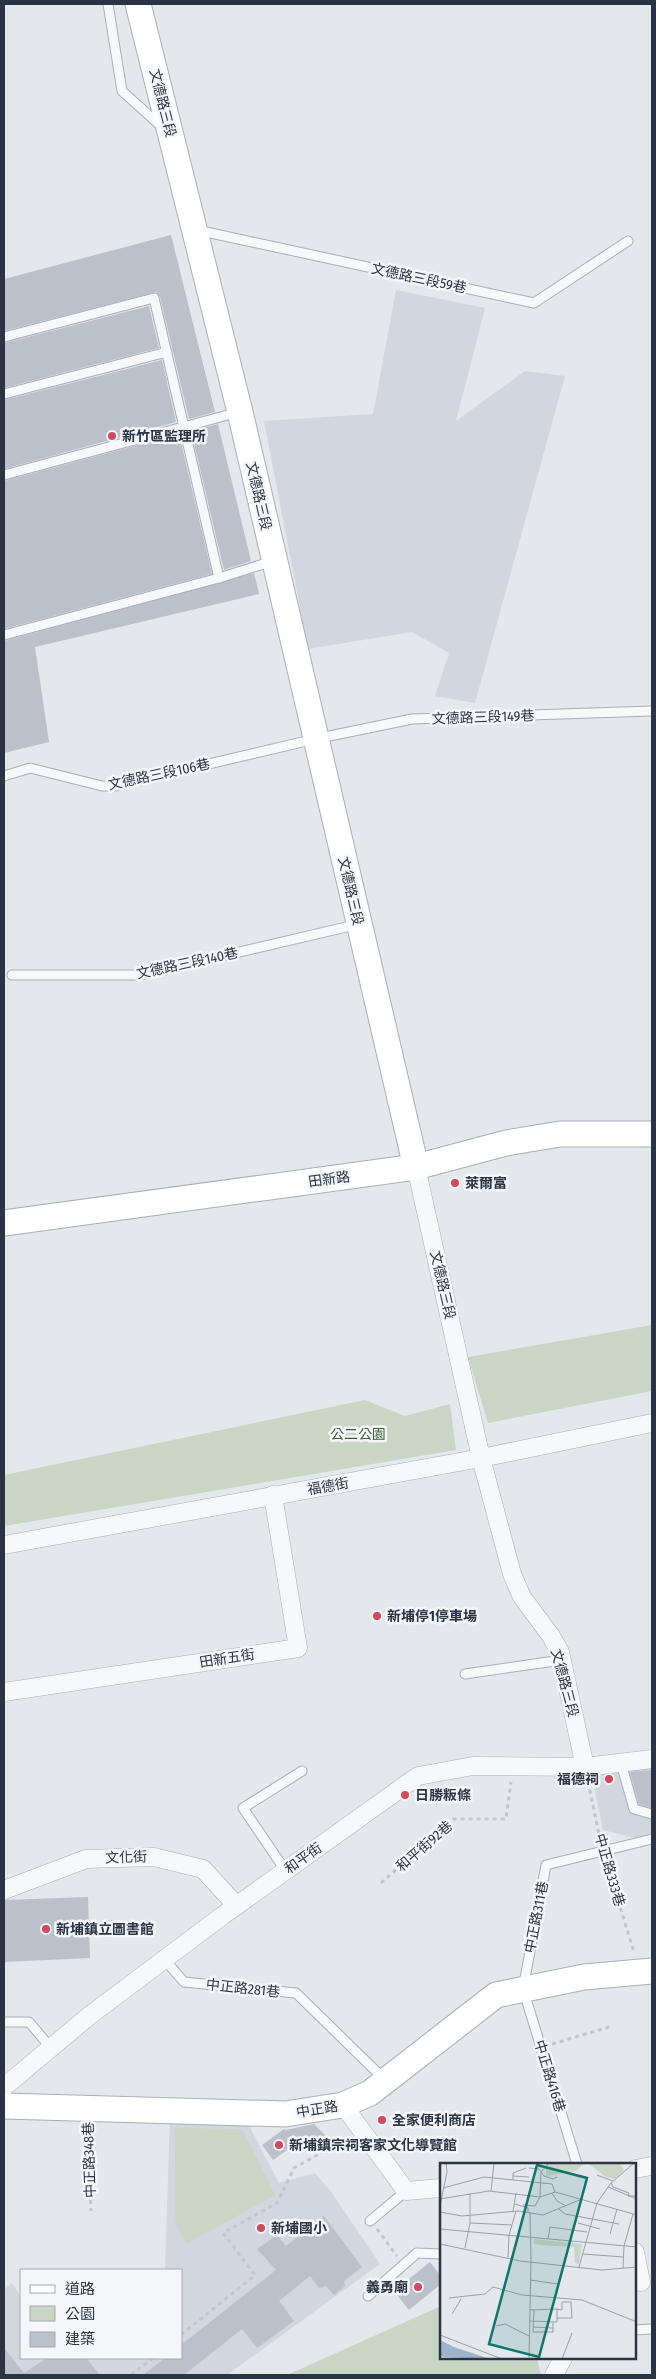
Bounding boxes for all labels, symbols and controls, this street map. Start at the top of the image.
street label: 文德路三段 [146,67,179,139]
street label: 文德路三段59巷 [370,260,468,297]
place label: 新竹區監理所 [122,428,206,445]
marker: 新竹區監理所 [106,430,118,442]
street label: 文德路三段 [242,460,275,532]
street label: 文德路三段149巷 [431,707,535,728]
street label: 文德路三段106巷 [107,755,212,794]
street label: 文德路三段 [334,855,367,927]
street label: 文德路三段140巷 [135,944,240,983]
street label: 田新路 [307,1168,351,1191]
place label: 萊爾富 [465,1175,507,1192]
marker: 萊爾富 [449,1177,461,1189]
street label: 文德路三段 [426,1249,459,1321]
park label: 公二公園 [330,1426,386,1443]
street label: 福德街 [306,1474,350,1499]
place label: 新埔停1停車場 [387,1608,477,1625]
marker: 新埔停1停車場 [371,1610,383,1622]
street label: 田新五街 [198,1646,256,1671]
street label: 文德路三段 [547,1647,582,1719]
place label: 福德祠 [557,1771,599,1788]
marker: 福德祠 [603,1773,615,1785]
place label: 日勝粄條 [415,1787,471,1804]
marker: 日勝粄條 [399,1789,411,1801]
street label: 和平街92巷 [393,1817,456,1875]
street label: 中正路333巷 [591,1832,628,1909]
street label: 和平街 [281,1839,325,1877]
street label: 文化街 [105,1848,147,1867]
street label: 中正路311巷 [521,1880,552,1954]
place label: 新埔鎮立圖書館 [56,1921,154,1938]
marker: 新埔鎮立圖書館 [40,1923,52,1935]
street label: 中正路281巷 [205,1976,281,2001]
street label: 中正路416巷 [531,2038,569,2114]
street label: 中正路 [295,2098,339,2121]
place label: 全家便利商店 [392,2112,476,2129]
marker: 全家便利商店 [376,2114,388,2126]
street label: 中正路348巷 [80,2122,99,2198]
place label: 新埔鎮宗祠客家文化導覽館 [289,2137,457,2154]
marker: 新埔鎮宗祠客家文化導覽館 [273,2139,285,2151]
inset map [440,2163,636,2359]
place label: 新埔國小 [271,2220,327,2237]
marker: 新埔國小 [255,2222,267,2234]
legend [20,2269,182,2359]
place label: 義勇廟 [366,2279,408,2296]
text: 道路 [65,2280,95,2298]
marker: 義勇廟 [412,2281,424,2293]
text: 公園 [65,2305,95,2323]
text: 建築 [65,2330,95,2348]

